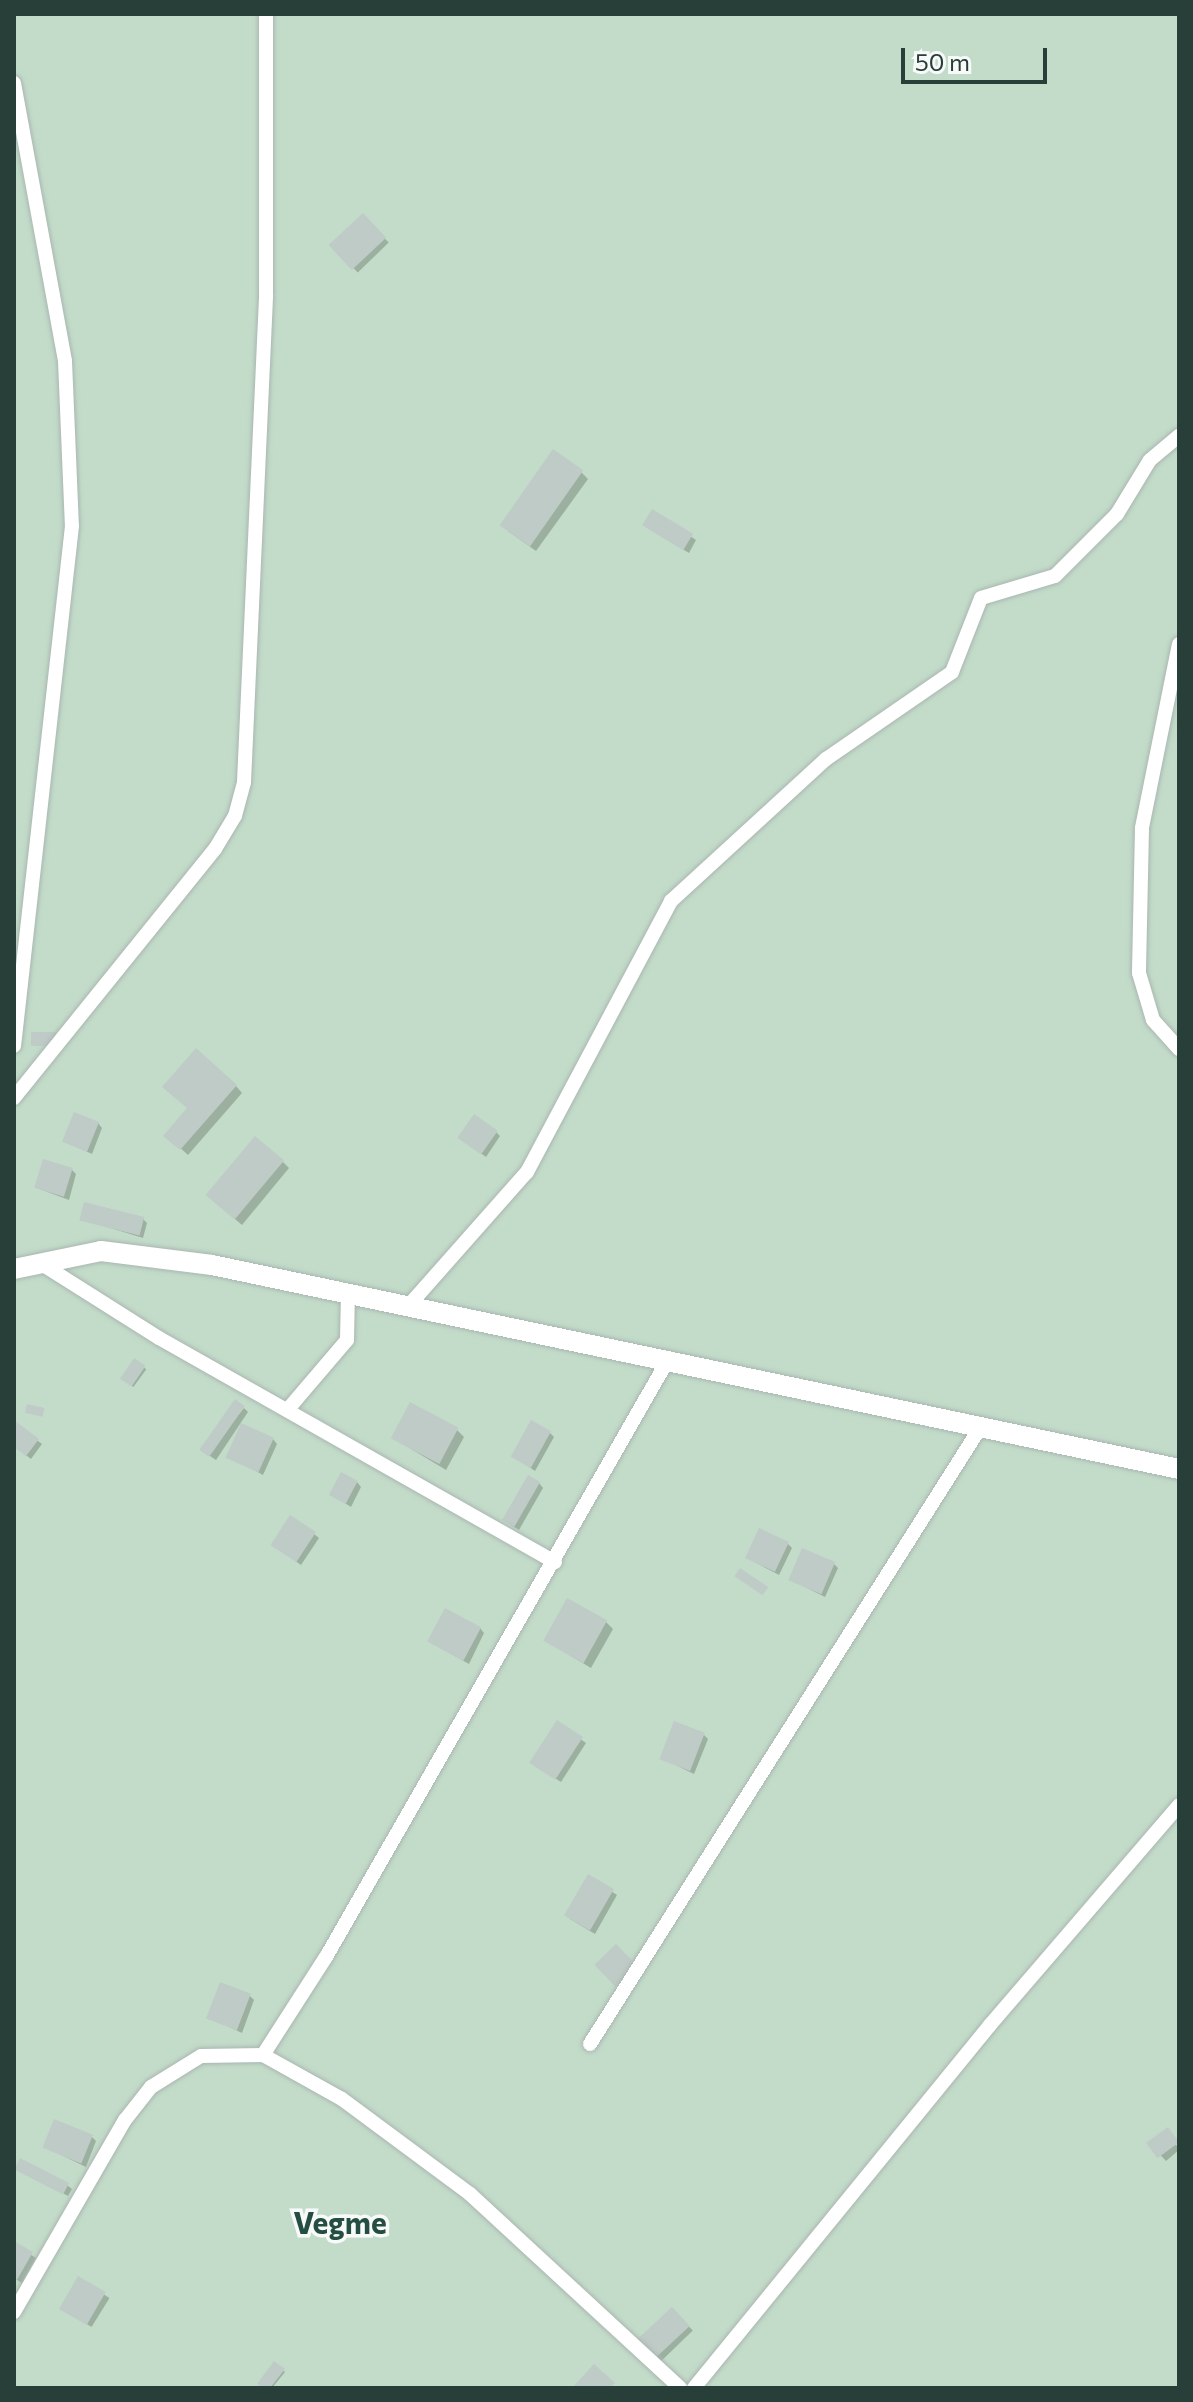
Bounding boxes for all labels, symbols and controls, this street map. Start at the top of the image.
scale bar [905,32,1051,82]
text: 50 m [915,47,970,76]
district label: Vegme [293,2204,387,2240]

